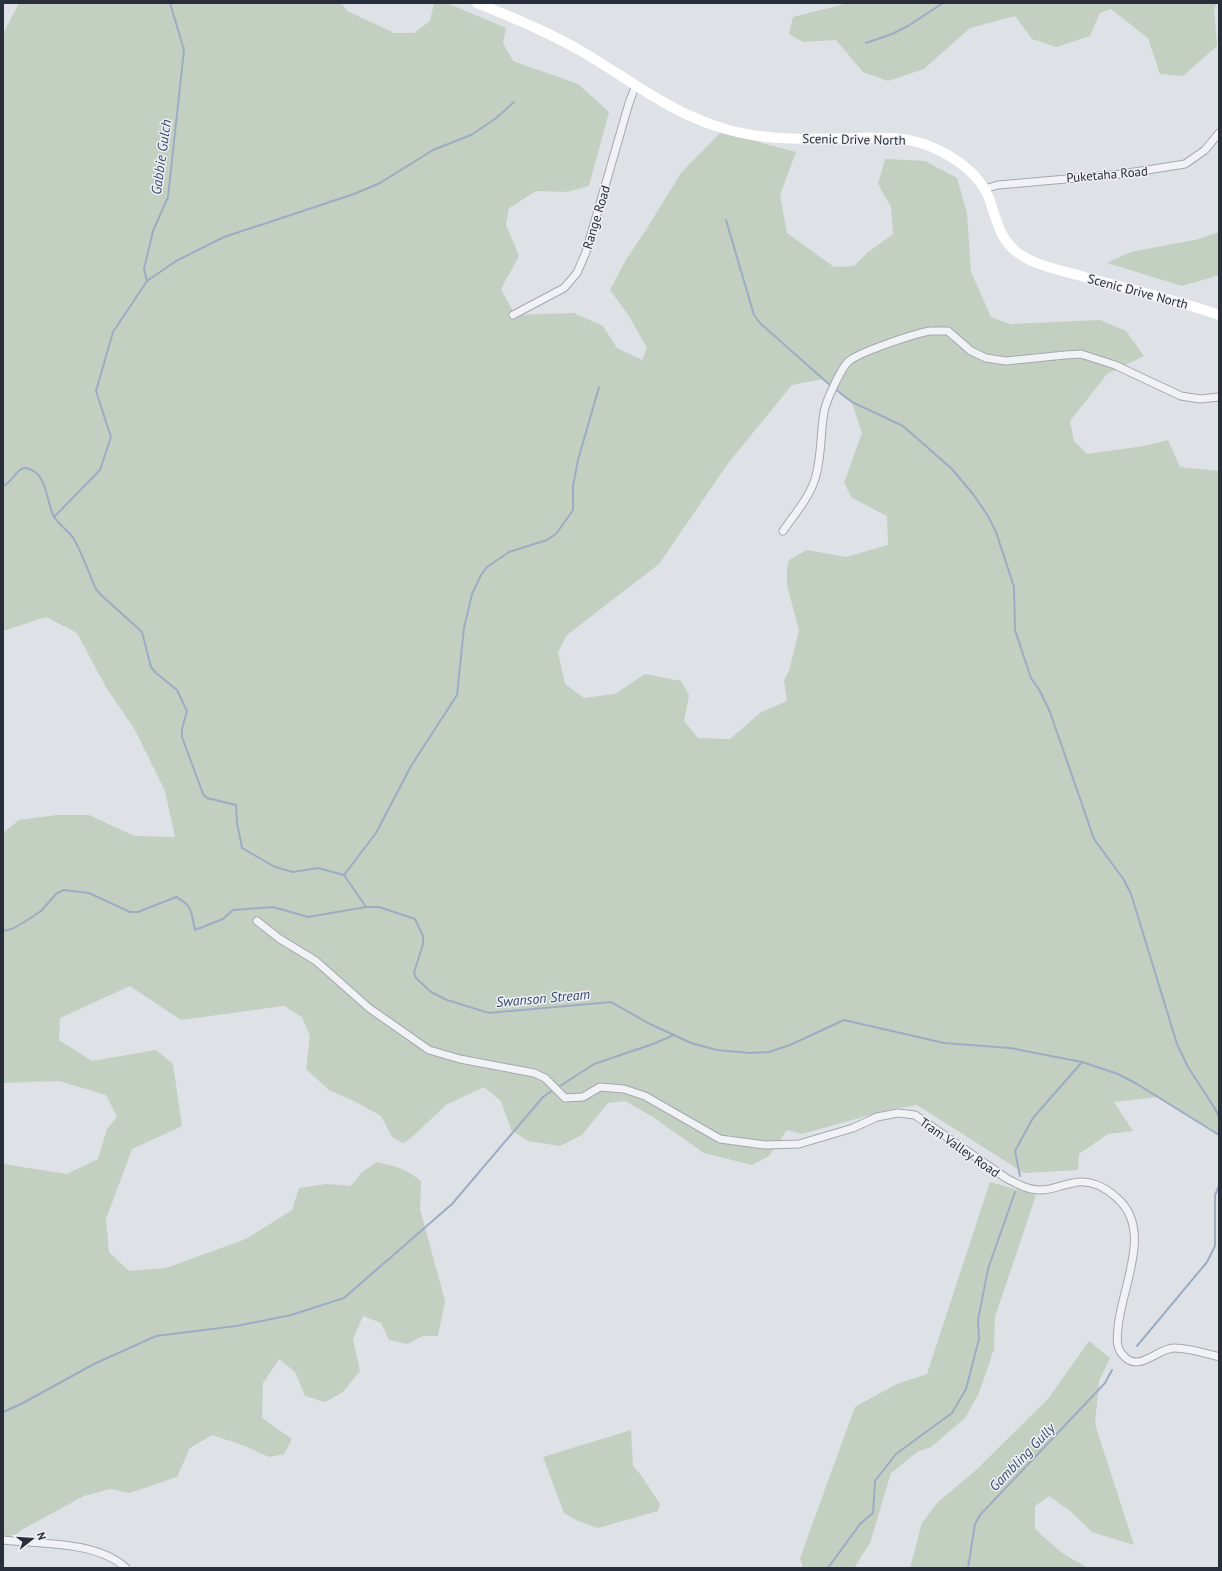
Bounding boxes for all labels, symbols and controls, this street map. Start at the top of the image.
water label: Gabbie Gulch [147,118,175,196]
street label: Scenic Drive North [802,130,906,149]
street label: Puketaha Road [1066,162,1149,187]
street label: Range Road [579,183,614,251]
street label: Scenic Drive North [1086,270,1190,313]
water label: Swanson Stream [495,985,591,1011]
street label: Tram Valley Road [916,1113,1003,1181]
water label: Gambling Gully [985,1419,1059,1495]
north arrow [12,1519,52,1559]
text: N [34,1531,49,1542]

